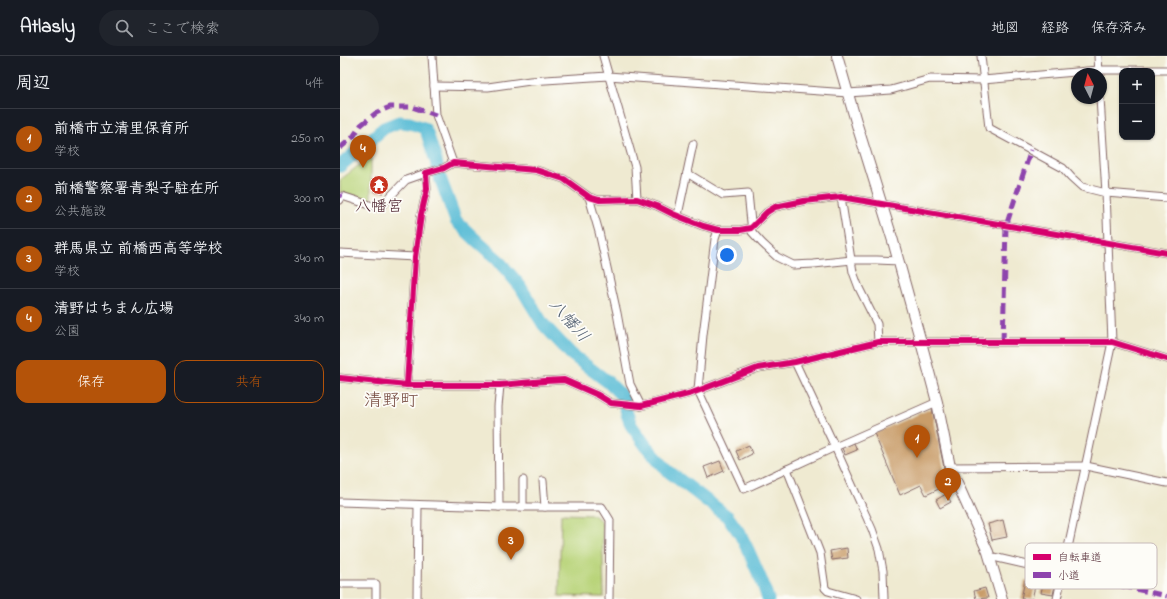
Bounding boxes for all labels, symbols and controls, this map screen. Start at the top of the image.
search box [99,10,379,46]
text: Atlasly [20,14,75,41]
icon: search [113,17,135,39]
text: ここで検索 [145,18,220,40]
text: 地図 [991,18,1019,39]
text: 経路 [1041,18,1069,39]
text: 保存済み [1091,18,1147,39]
north arrow [1071,68,1107,104]
map controls [1119,68,1155,140]
button: + [1119,68,1155,104]
text: 周辺 [16,71,50,96]
text: 4件 [306,74,324,93]
button: − [1119,104,1155,140]
text: 前橋市立清里保育所 [54,118,189,140]
text: 1 [27,129,31,148]
text: 250 m [291,129,324,148]
pin: 4 [350,135,376,168]
text: 学校 [54,142,80,161]
temple icon: 八幡宮 [368,174,390,196]
text: 前橋警察署青梨子駐在所 [54,178,219,200]
text: 2 [26,189,32,208]
text: 300 m [294,189,324,208]
place label: 八幡宮 [355,195,403,219]
text: 公共施設 [54,202,106,221]
text: 群馬県立 前橋西高等学校 [54,238,223,260]
your location [717,245,737,265]
text: 3 [26,249,32,268]
text: 340 m [294,249,324,268]
text: 学校 [54,262,80,281]
water label: 八幡川 [543,294,595,348]
text: 清野はちまん広場 [54,298,174,320]
text: 4 [26,309,32,328]
text: 340 m [294,309,324,328]
text: 公園 [54,322,80,341]
button: 保存 [16,360,166,403]
button: 共有 [174,360,324,403]
district label: 清野町 [364,389,418,415]
pin: 1 [904,425,930,458]
pin: 2 [935,468,961,501]
pin: 3 [498,527,524,560]
legend [1025,543,1157,589]
text: 自転車道 [1058,550,1102,566]
text: 小道 [1058,568,1080,584]

